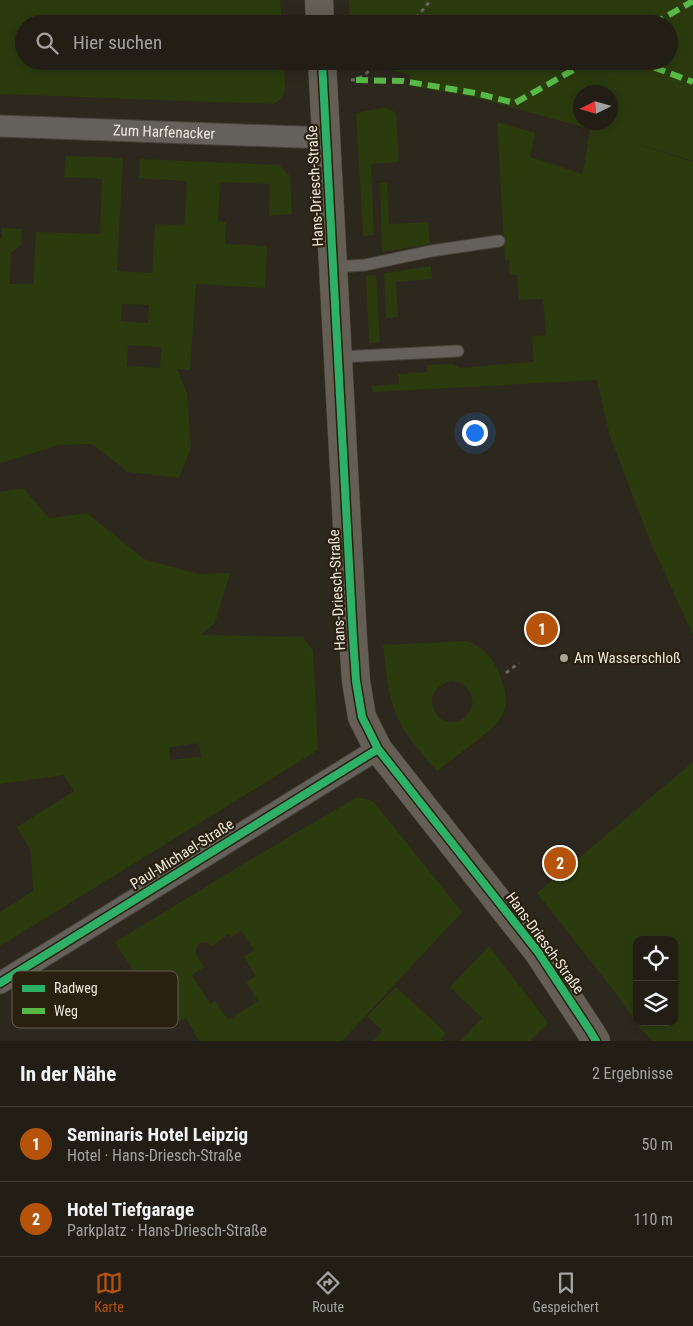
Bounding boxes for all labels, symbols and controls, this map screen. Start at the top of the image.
search box [15,15,678,70]
icon: search [33,29,61,57]
text: Hier suchen [73,31,162,54]
north arrow [573,85,618,130]
street label: Zum Harfenacker [113,121,216,143]
street label: Hans-Driesch-Straße [303,125,327,247]
your location [462,420,488,446]
street label: Hans-Driesch-Straße [325,529,349,651]
pin: 1 [526,610,558,648]
place label: Am Wasserschloß [574,649,681,667]
marker: Am Wasserschloß [558,652,570,664]
street label: Paul-Michael-Straße [127,815,237,893]
pin: 2 [544,844,576,882]
street label: Hans-Driesch-Straße [502,889,588,997]
map controls [633,936,678,1026]
button: locate [633,936,678,981]
legend [12,971,178,1028]
text: Radweg [54,980,98,996]
button: layers [633,981,678,1026]
text: Weg [54,1003,78,1019]
text: In der Nähe [20,1062,116,1086]
text: 2 Ergebnisse [592,1064,673,1083]
text: Seminaris Hotel Leipzig [67,1123,248,1146]
text: 1 [32,1135,40,1154]
text: 50 m [641,1135,673,1154]
text: Hotel · Hans-Driesch-Straße [67,1146,241,1165]
text: Hotel Tiefgarage [67,1198,194,1221]
text: 2 [32,1210,40,1229]
text: 110 m [634,1210,673,1229]
text: Parkplatz · Hans-Driesch-Straße [67,1221,267,1240]
tab: Karte [94,1269,124,1315]
tab: Route [312,1269,344,1315]
tab: Gespeichert [532,1269,599,1315]

